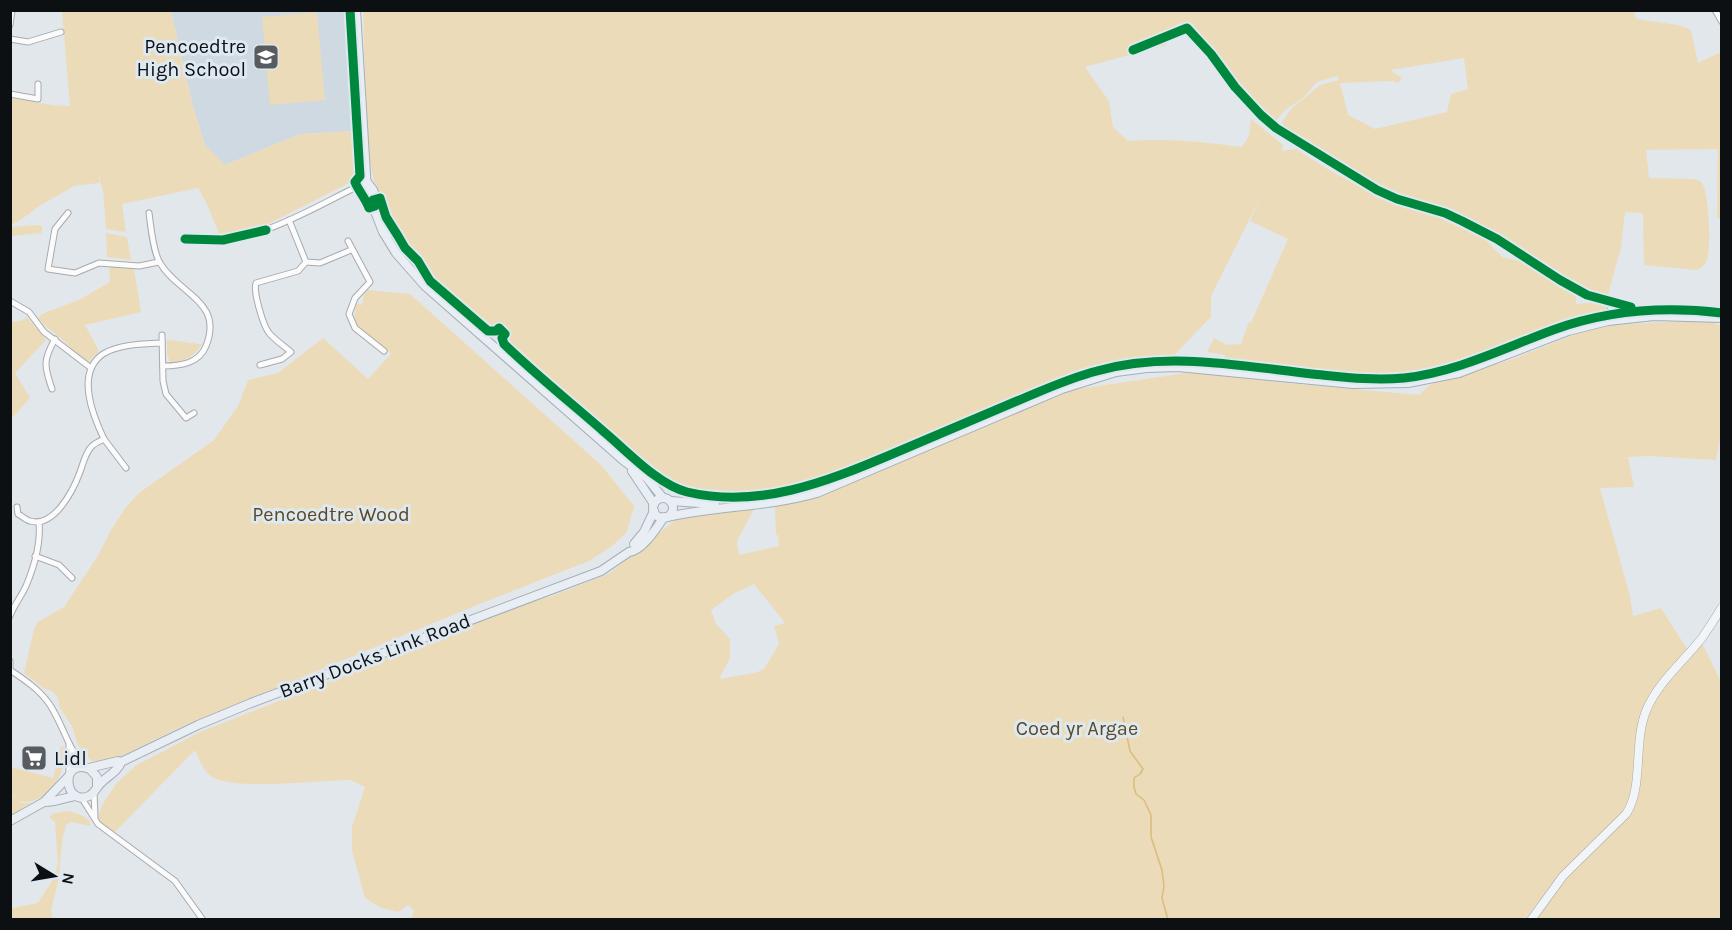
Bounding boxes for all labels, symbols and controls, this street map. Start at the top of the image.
place label: Pencoedtre High School [137,35,246,81]
school or university icon: Pencoedtre High School [251,42,281,72]
park label: Pencoedtre Wood [252,503,410,526]
street label: Barry Docks Link Road [276,609,474,703]
park label: Coed yr Argae [1016,717,1138,740]
supermarket icon: Lidl [19,743,49,773]
place label: Lidl [54,747,87,770]
north arrow [24,846,84,906]
text: N [58,871,79,886]

